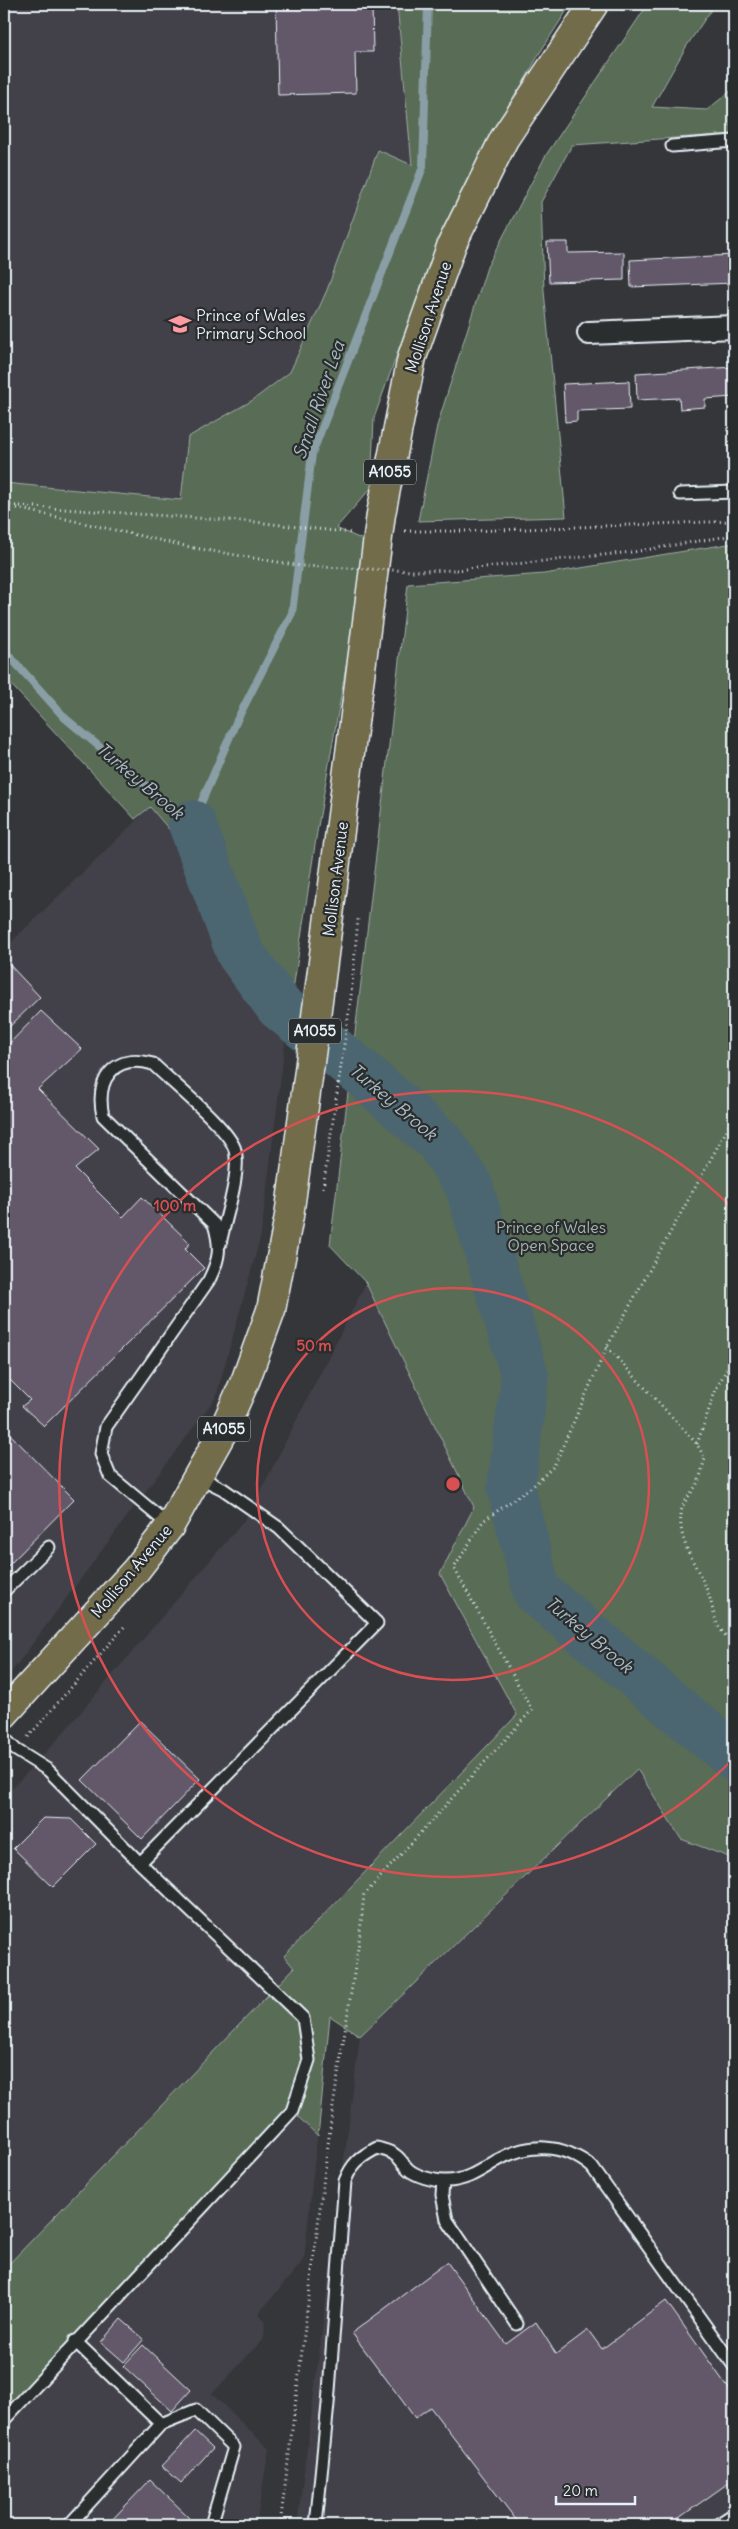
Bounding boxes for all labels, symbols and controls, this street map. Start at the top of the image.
street label: Mollison Avenue [401,259,455,375]
place label: Prince of Wales Primary School [196,305,306,343]
school or university icon: Prince of Wales Primary School [167,311,193,337]
water label: Small River Lea [288,336,350,462]
road number: A1055 [364,460,416,484]
water label: Turkey Brook [92,737,190,825]
street label: Mollison Avenue [318,820,352,938]
road number: A1055 [289,1018,341,1044]
water label: Turkey Brook [345,1058,443,1146]
text: 100 m [154,1196,196,1215]
park label: Prince of Wales Open Space [496,1217,606,1255]
text: 50 m [296,1336,332,1355]
road number: A1055 [198,1416,250,1442]
centre of rings [444,1475,462,1493]
street label: Mollison Avenue [86,1520,176,1622]
water label: Turkey Brook [541,1591,639,1679]
scale bar [556,2474,634,2506]
text: 20 m [563,2481,598,2500]

